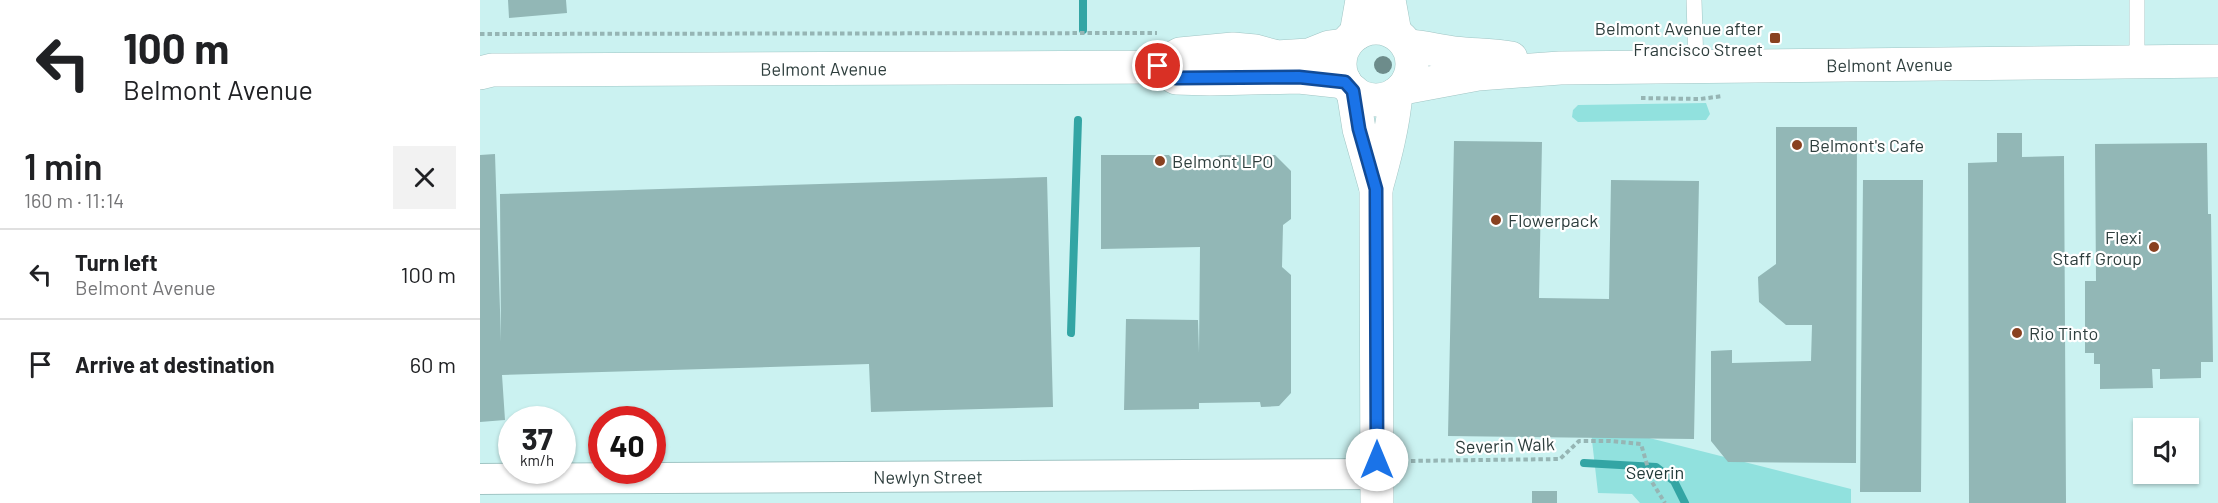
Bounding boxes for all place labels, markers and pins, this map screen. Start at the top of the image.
place label: Belmont Avenue after Francisco Street [1595,17,1763,60]
marker: Belmont Avenue after Francisco Street [1768,31,1782,45]
pin [1132,40,1183,91]
place label: Belmont's Cafe [1809,134,1924,156]
marker: Belmont's Cafe [1790,138,1804,152]
place label: Belmont LPO [1172,150,1274,172]
marker: Belmont LPO [1153,154,1167,168]
place label: Flowerpack [1508,209,1598,231]
marker: Flowerpack [1489,213,1503,227]
place label: Flexi Staff Group [2053,226,2142,269]
marker: Flexi Staff Group [2147,240,2161,254]
place label: Rio Tinto [2029,322,2098,344]
marker: Rio Tinto [2010,326,2024,340]

